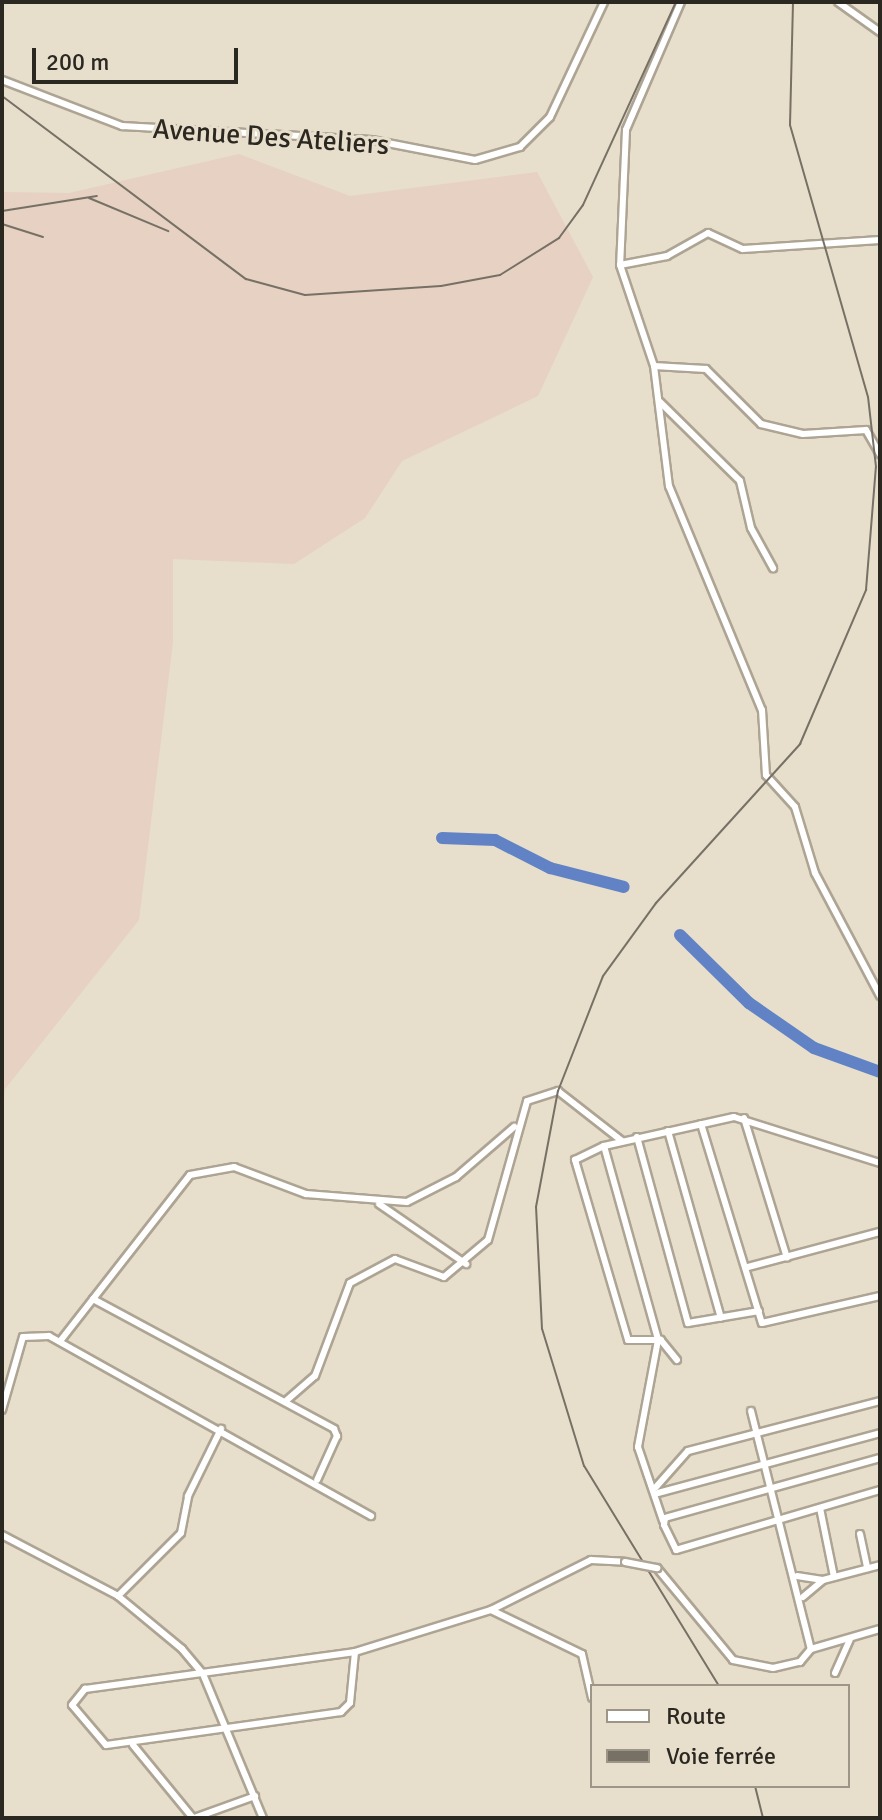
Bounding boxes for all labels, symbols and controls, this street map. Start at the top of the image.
scale bar [36,32,242,82]
text: 200 m [46,47,109,77]
street label: Avenue Des Ateliers [152,112,390,162]
legend [590,1684,850,1788]
text: Route [666,1701,726,1731]
text: Voie ferrée [666,1741,776,1771]

